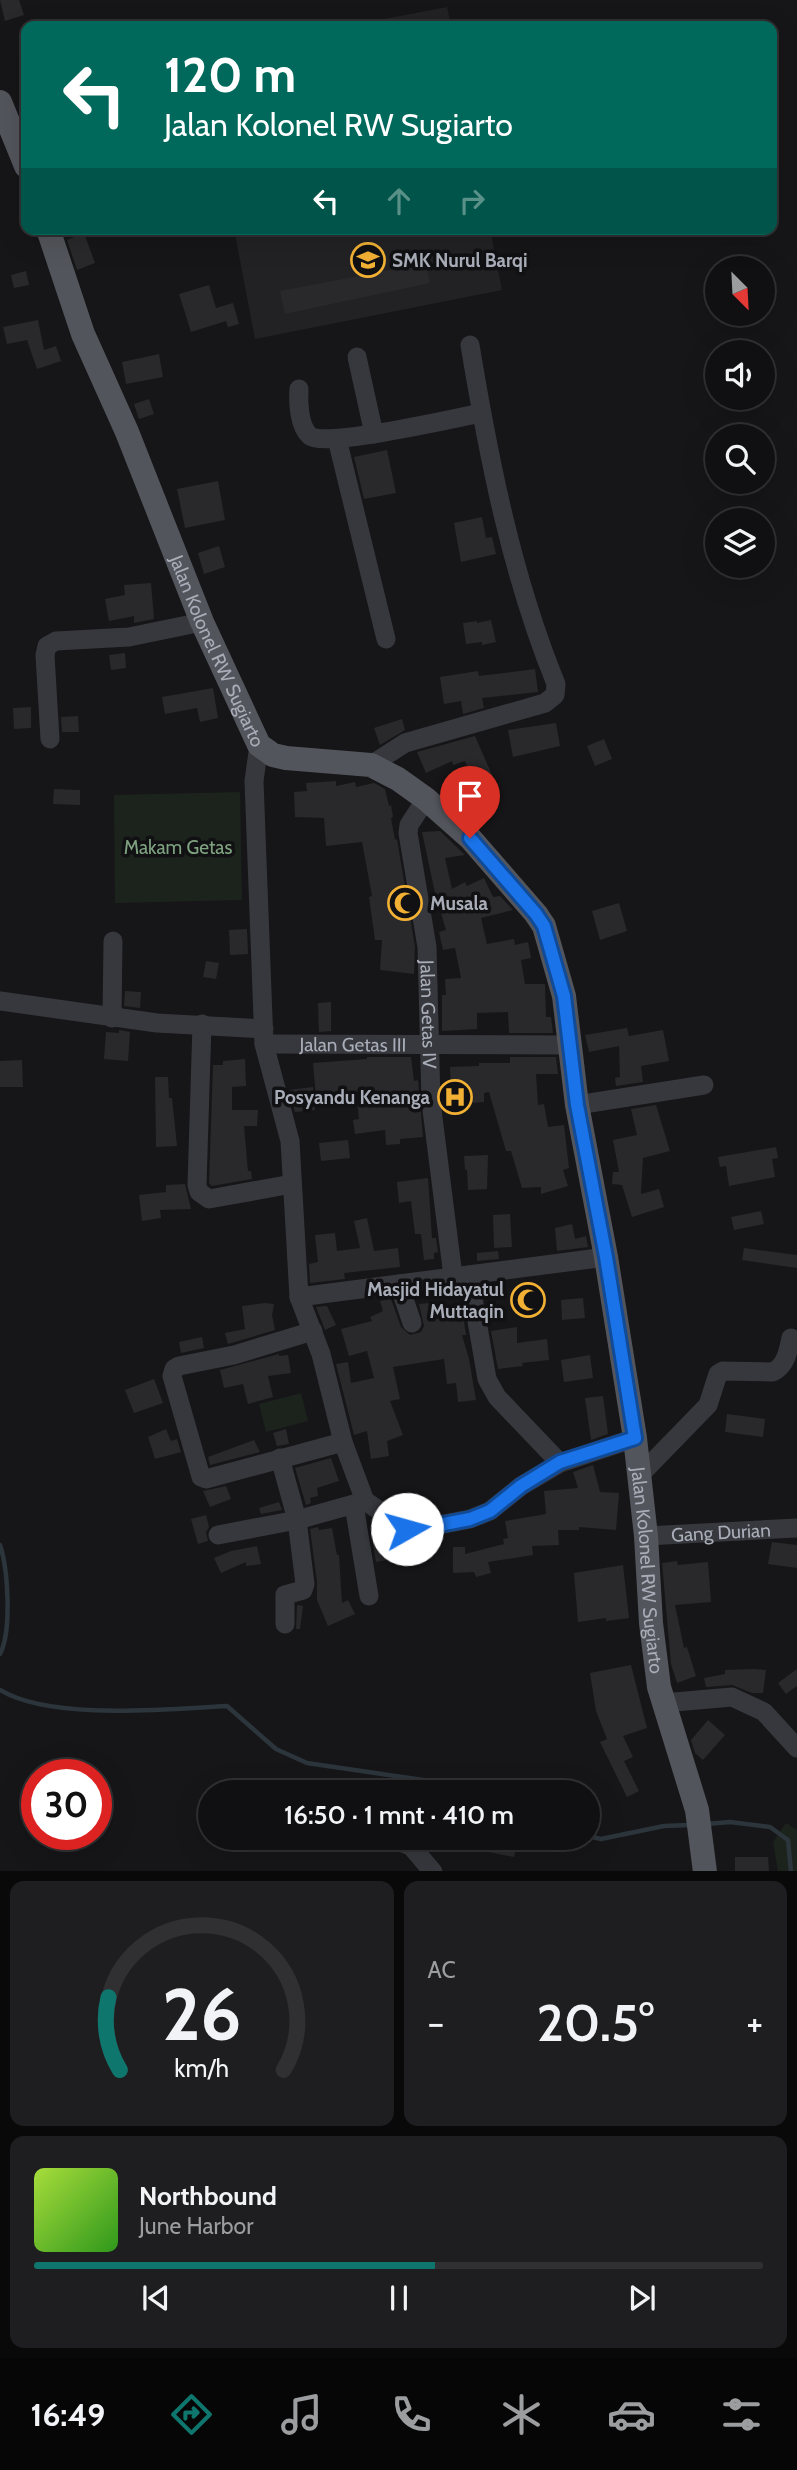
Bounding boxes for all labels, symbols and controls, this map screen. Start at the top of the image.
text: 120 m [164,45,296,104]
icon: left [49,49,140,140]
text: Jalan Kolonel RW Sugiarto [164,105,513,144]
icon: left [307,182,345,220]
icon: ahead [380,182,418,220]
icon: right [453,182,491,220]
school or university icon: SMK Nurul Barqi [349,241,387,279]
place label: SMK Nurul Barqi [392,249,528,272]
north arrow [705,256,775,326]
map controls [705,256,775,578]
button: sound [705,340,775,410]
button: search [705,424,775,494]
button: layers [705,508,775,578]
street label: Jalan Kolonel RW Sugiarto [164,551,269,751]
pin [440,766,500,838]
icon: arrive [451,777,489,815]
park label: Makam Getas [124,836,232,859]
mosque icon: Musala [386,884,424,922]
place label: Musala [430,892,489,915]
street label: Jalan Getas IV [415,959,441,1069]
street label: Jalan Getas III [298,1033,407,1056]
hospital icon: Posyandu Kenanga [436,1078,474,1116]
place label: Posyandu Kenanga [274,1086,431,1109]
place label: Masjid Hidayatul Muttaqin [367,1278,504,1323]
mosque icon: Masjid Hidayatul Muttaqin [509,1281,547,1319]
street label: Jalan Kolonel RW Sugiarto [626,1465,668,1675]
position arrow [370,1492,444,1566]
street label: Gang Durian [671,1518,771,1547]
speed limit sign: 30 [21,1759,112,1850]
text: 16:50 · 1 mnt · 410 m [284,1799,514,1831]
text: AC [428,1956,456,1984]
text: 26 [162,1970,241,2058]
text: 20.5° [536,1991,654,2054]
text: − [428,1999,444,2046]
text: + [746,1999,763,2046]
text: km/h [174,2052,229,2082]
text: Northbound [139,2180,277,2212]
text: June Harbor [139,2212,253,2240]
icon: previous [137,2279,175,2317]
icon: pause [380,2279,418,2317]
icon: next [623,2279,661,2317]
icon: directions [167,2390,216,2439]
icon: music [277,2390,326,2439]
icon: phone [387,2390,436,2439]
icon: climate [497,2390,546,2439]
icon: car [607,2390,656,2439]
icon: filters [717,2390,766,2439]
text: 16:49 [31,2395,105,2434]

